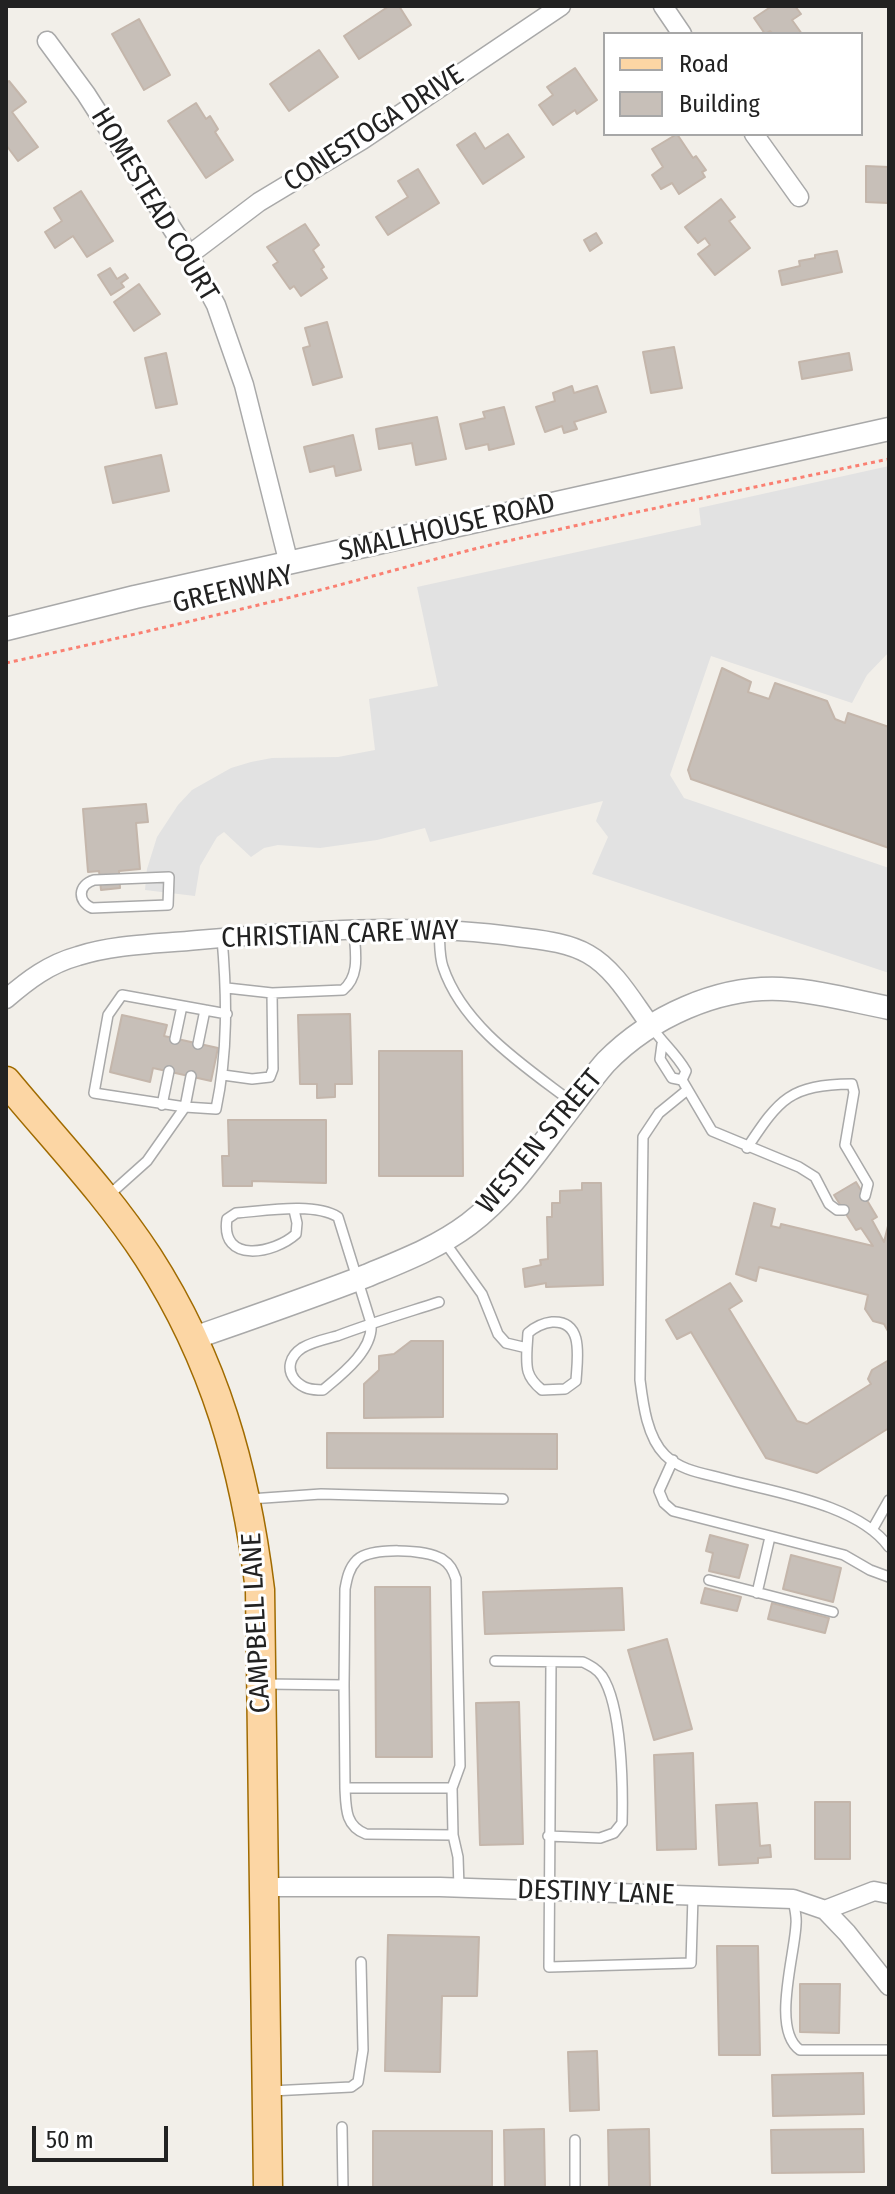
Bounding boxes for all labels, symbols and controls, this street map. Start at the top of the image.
legend [603,32,863,136]
text: Road [679,50,729,78]
street label: CONESTOGA DRIVE [278,58,470,200]
text: Building [679,90,760,118]
street label: HOMESTEAD COURT [83,102,225,308]
street label: SMALLHOUSE ROAD [336,487,558,569]
street label: GREENWAY [169,559,297,621]
street label: CHRISTIAN CARE WAY [221,914,459,956]
street label: WESTEN STREET [470,1063,610,1221]
street label: CAMPBELL LANE [235,1532,279,1714]
street label: DESTINY LANE [517,1873,675,1913]
scale bar [36,2110,172,2160]
text: 50 m [46,2126,94,2154]

